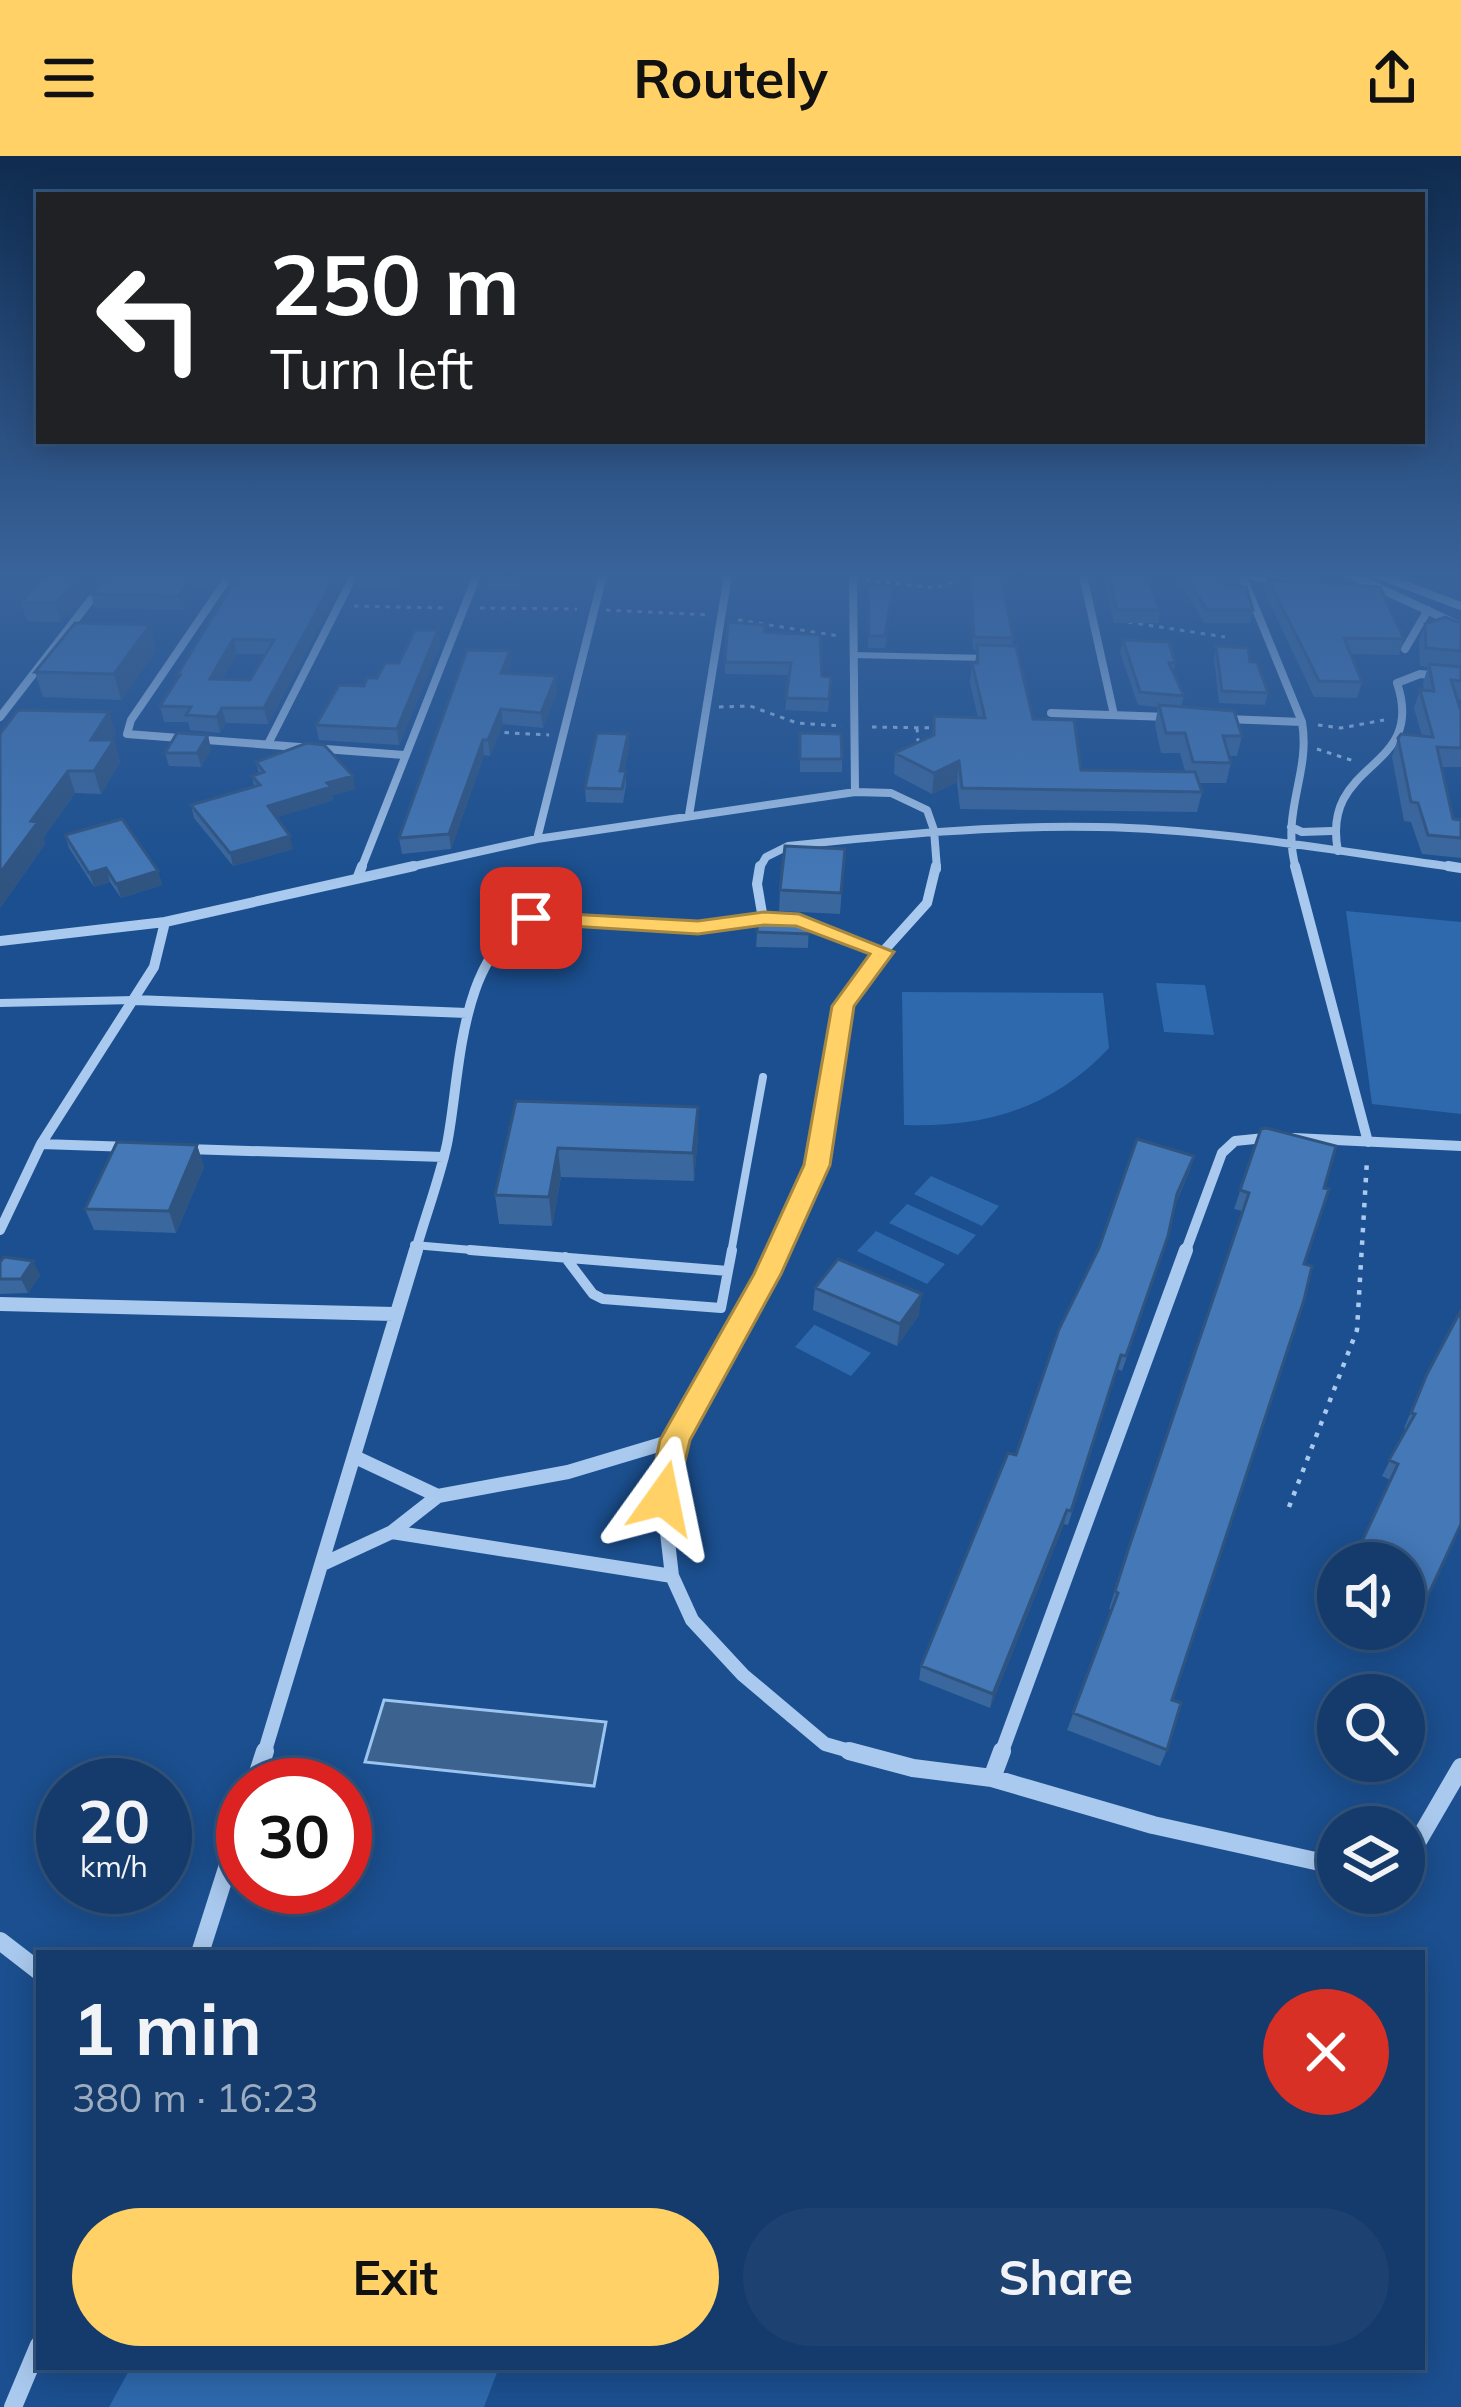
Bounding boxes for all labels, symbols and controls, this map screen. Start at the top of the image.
text: Routely [633,44,828,112]
icon: menu [36,45,102,111]
icon: share [1359,45,1425,111]
text: 250 m [270,231,520,336]
icon: left [72,240,228,396]
text: Turn left [270,335,473,403]
pin [480,867,582,969]
icon: arrive [498,885,564,951]
position arrow [600,1435,726,1561]
map controls [1317,1542,1425,1914]
button: sound [1317,1542,1425,1650]
button: search [1317,1674,1425,1782]
speed limit sign: 30 [216,1758,372,1914]
text: 20 [78,1783,150,1858]
button: layers [1317,1806,1425,1914]
text: km/h [80,1847,148,1885]
text: 1 min [72,1983,262,2073]
button: close [1263,1989,1389,2115]
text: 380 m · 16:23 [72,2073,318,2122]
button: Exit [72,2208,719,2346]
button: Share [743,2208,1389,2346]

